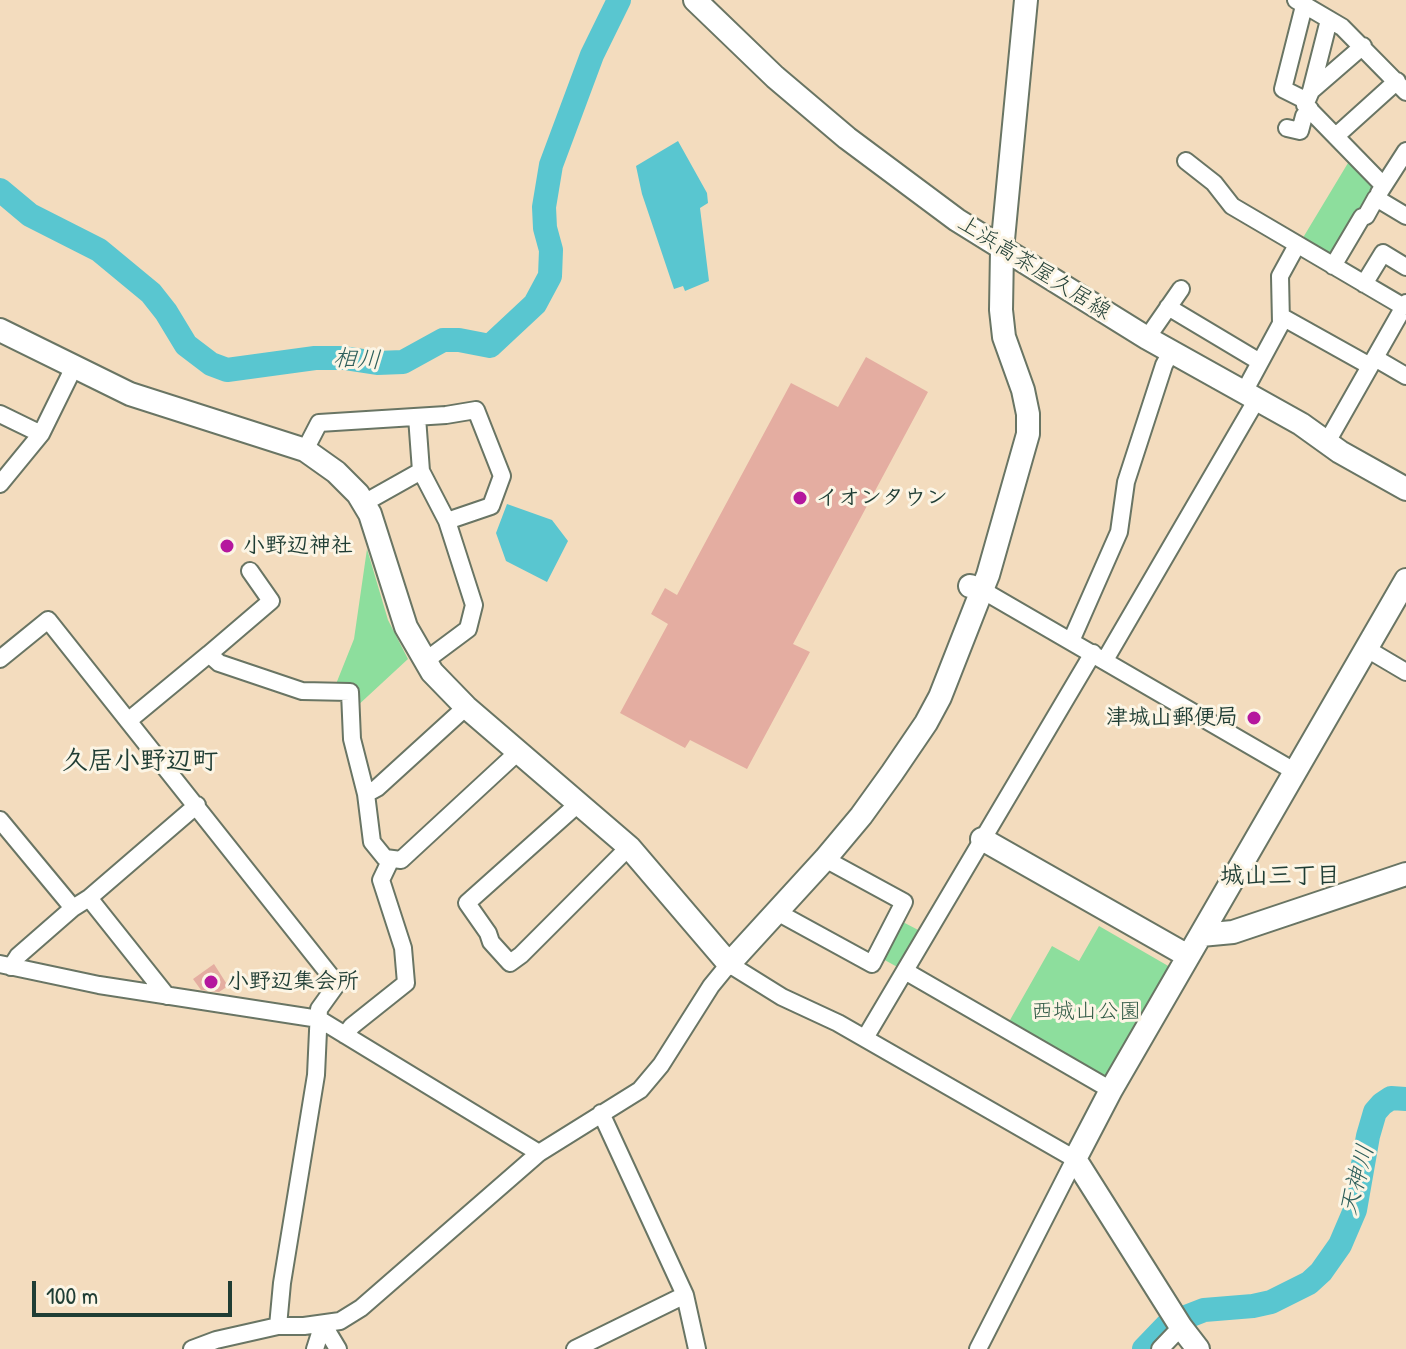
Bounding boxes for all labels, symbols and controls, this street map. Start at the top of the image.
street label: 上浜高茶屋久居線 [952,210,1116,326]
water label: 相川 [332,344,382,376]
place label: イオンタウン [816,485,948,511]
marker: イオンタウン [791,489,809,507]
place label: 小野辺神社 [243,533,353,559]
marker: 小野辺神社 [218,537,236,555]
place label: 津城山郵便局 [1106,705,1238,731]
marker: 津城山郵便局 [1245,709,1263,727]
district label: 久居小野辺町 [62,746,218,778]
district label: 城山三丁目 [1220,863,1340,891]
place label: 小野辺集会所 [227,969,359,995]
marker: 小野辺集会所 [202,973,220,991]
park label: 西城山公園 [1031,999,1141,1025]
water label: 天神川 [1335,1141,1381,1219]
scale bar [36,1265,236,1315]
text: 100 m [46,1279,98,1311]

